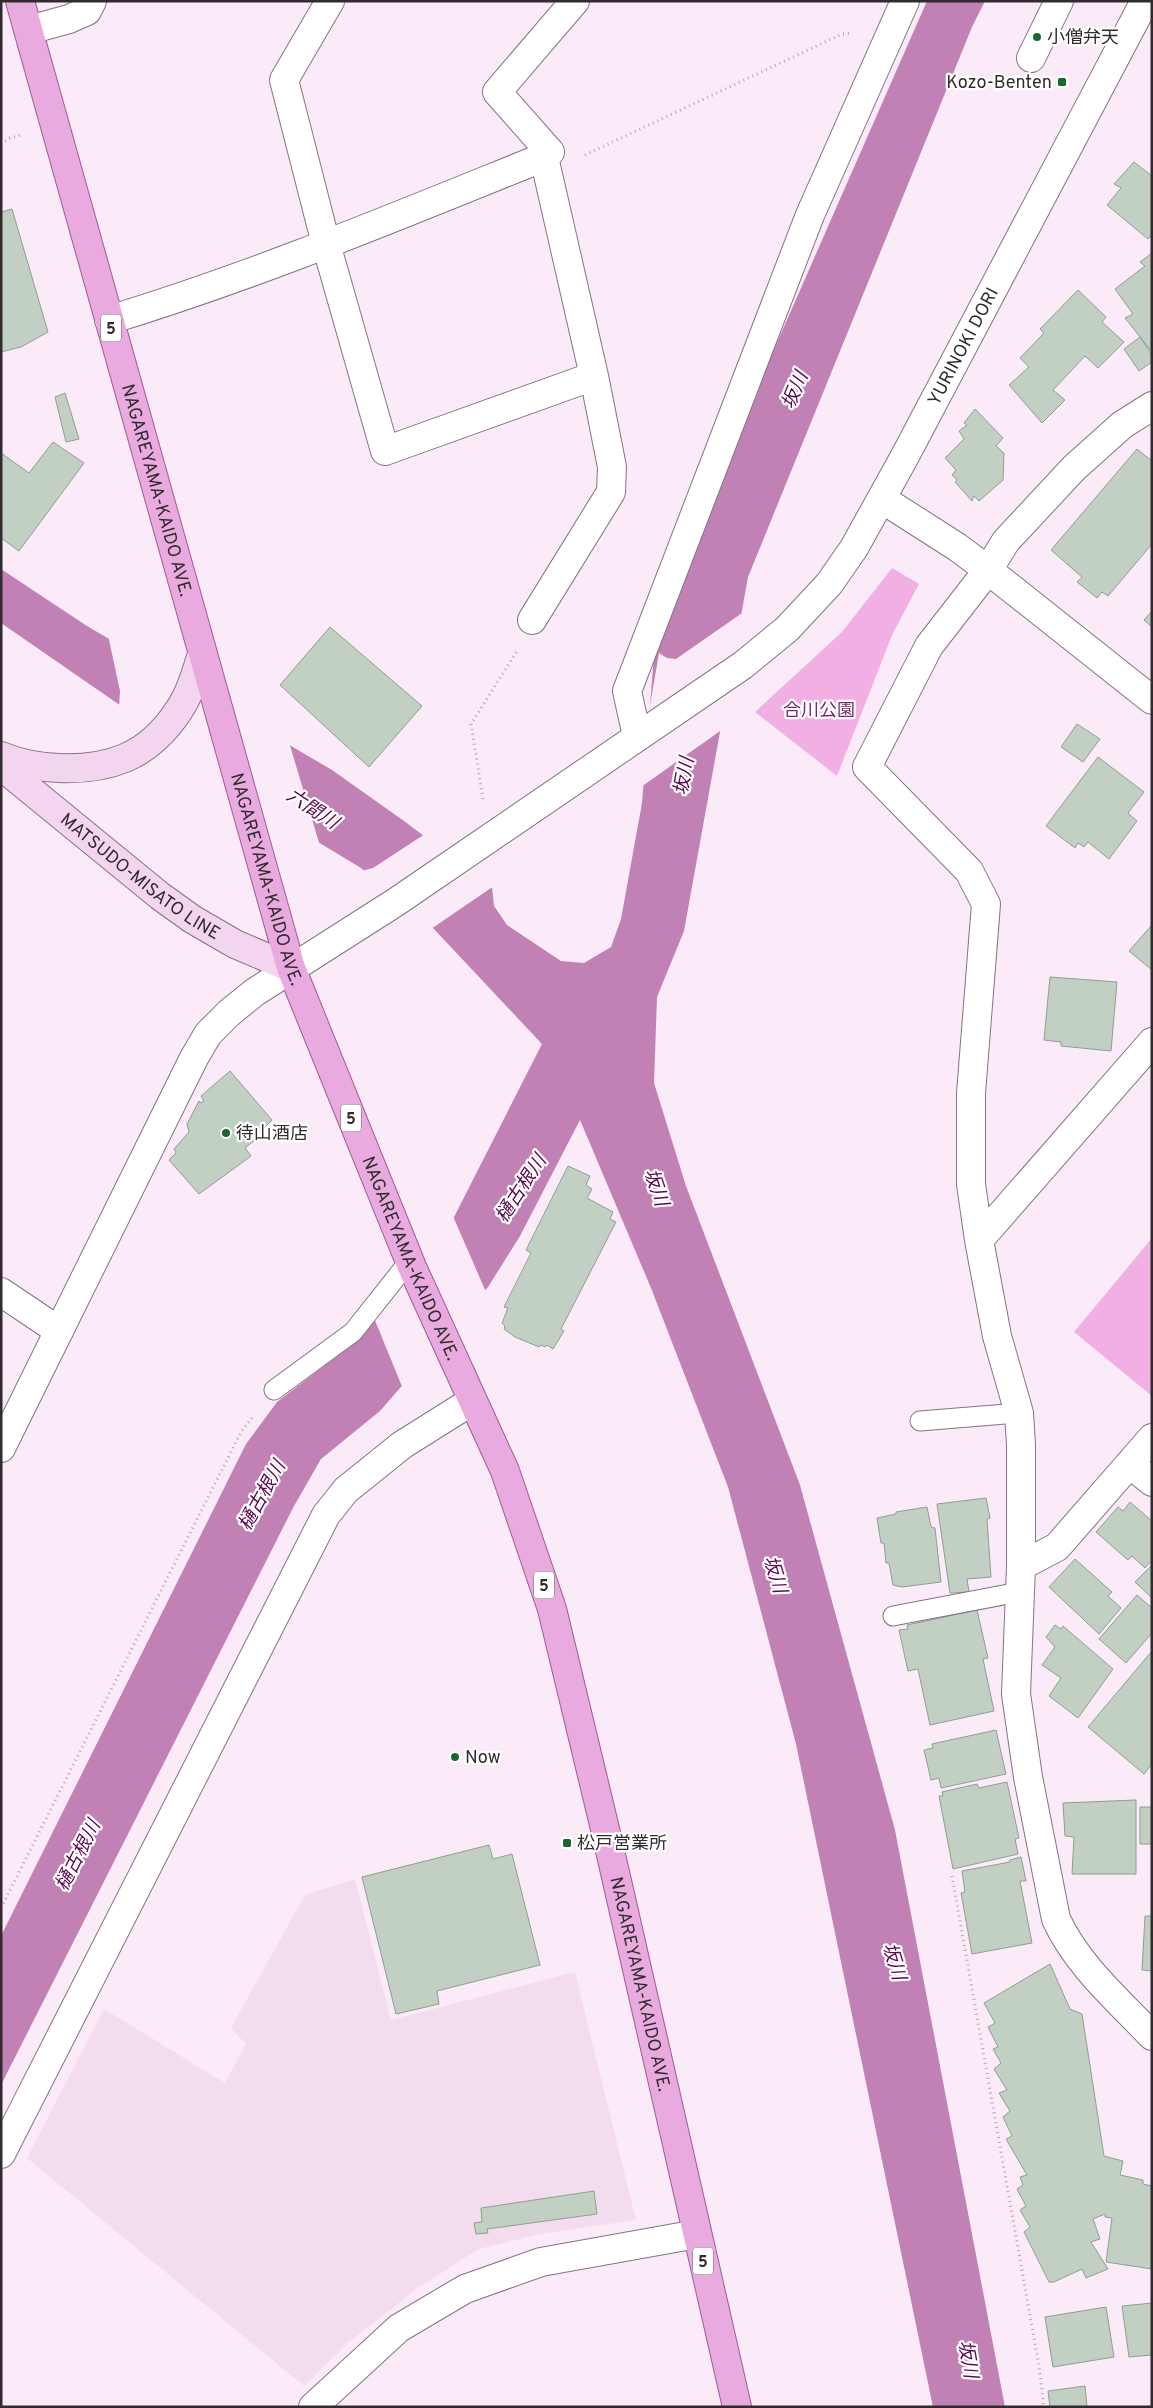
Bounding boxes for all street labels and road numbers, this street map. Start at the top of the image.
street label: YURINOKI DORI [924,284,1005,410]
road number: 5 [101,314,121,342]
street label: NAGAREYAMA-KAIDO AVE. [115,382,196,599]
street label: NAGAREYAMA-KAIDO AVE. [224,771,307,989]
street label: MATSUDO-MISATO LINE [55,809,224,946]
road number: 5 [341,1104,361,1132]
street label: NAGAREYAMA-KAIDO AVE. [355,1153,463,1364]
road number: 5 [534,1572,554,1598]
street label: NAGAREYAMA-KAIDO AVE. [603,1875,675,2094]
road number: 5 [693,2248,713,2274]

